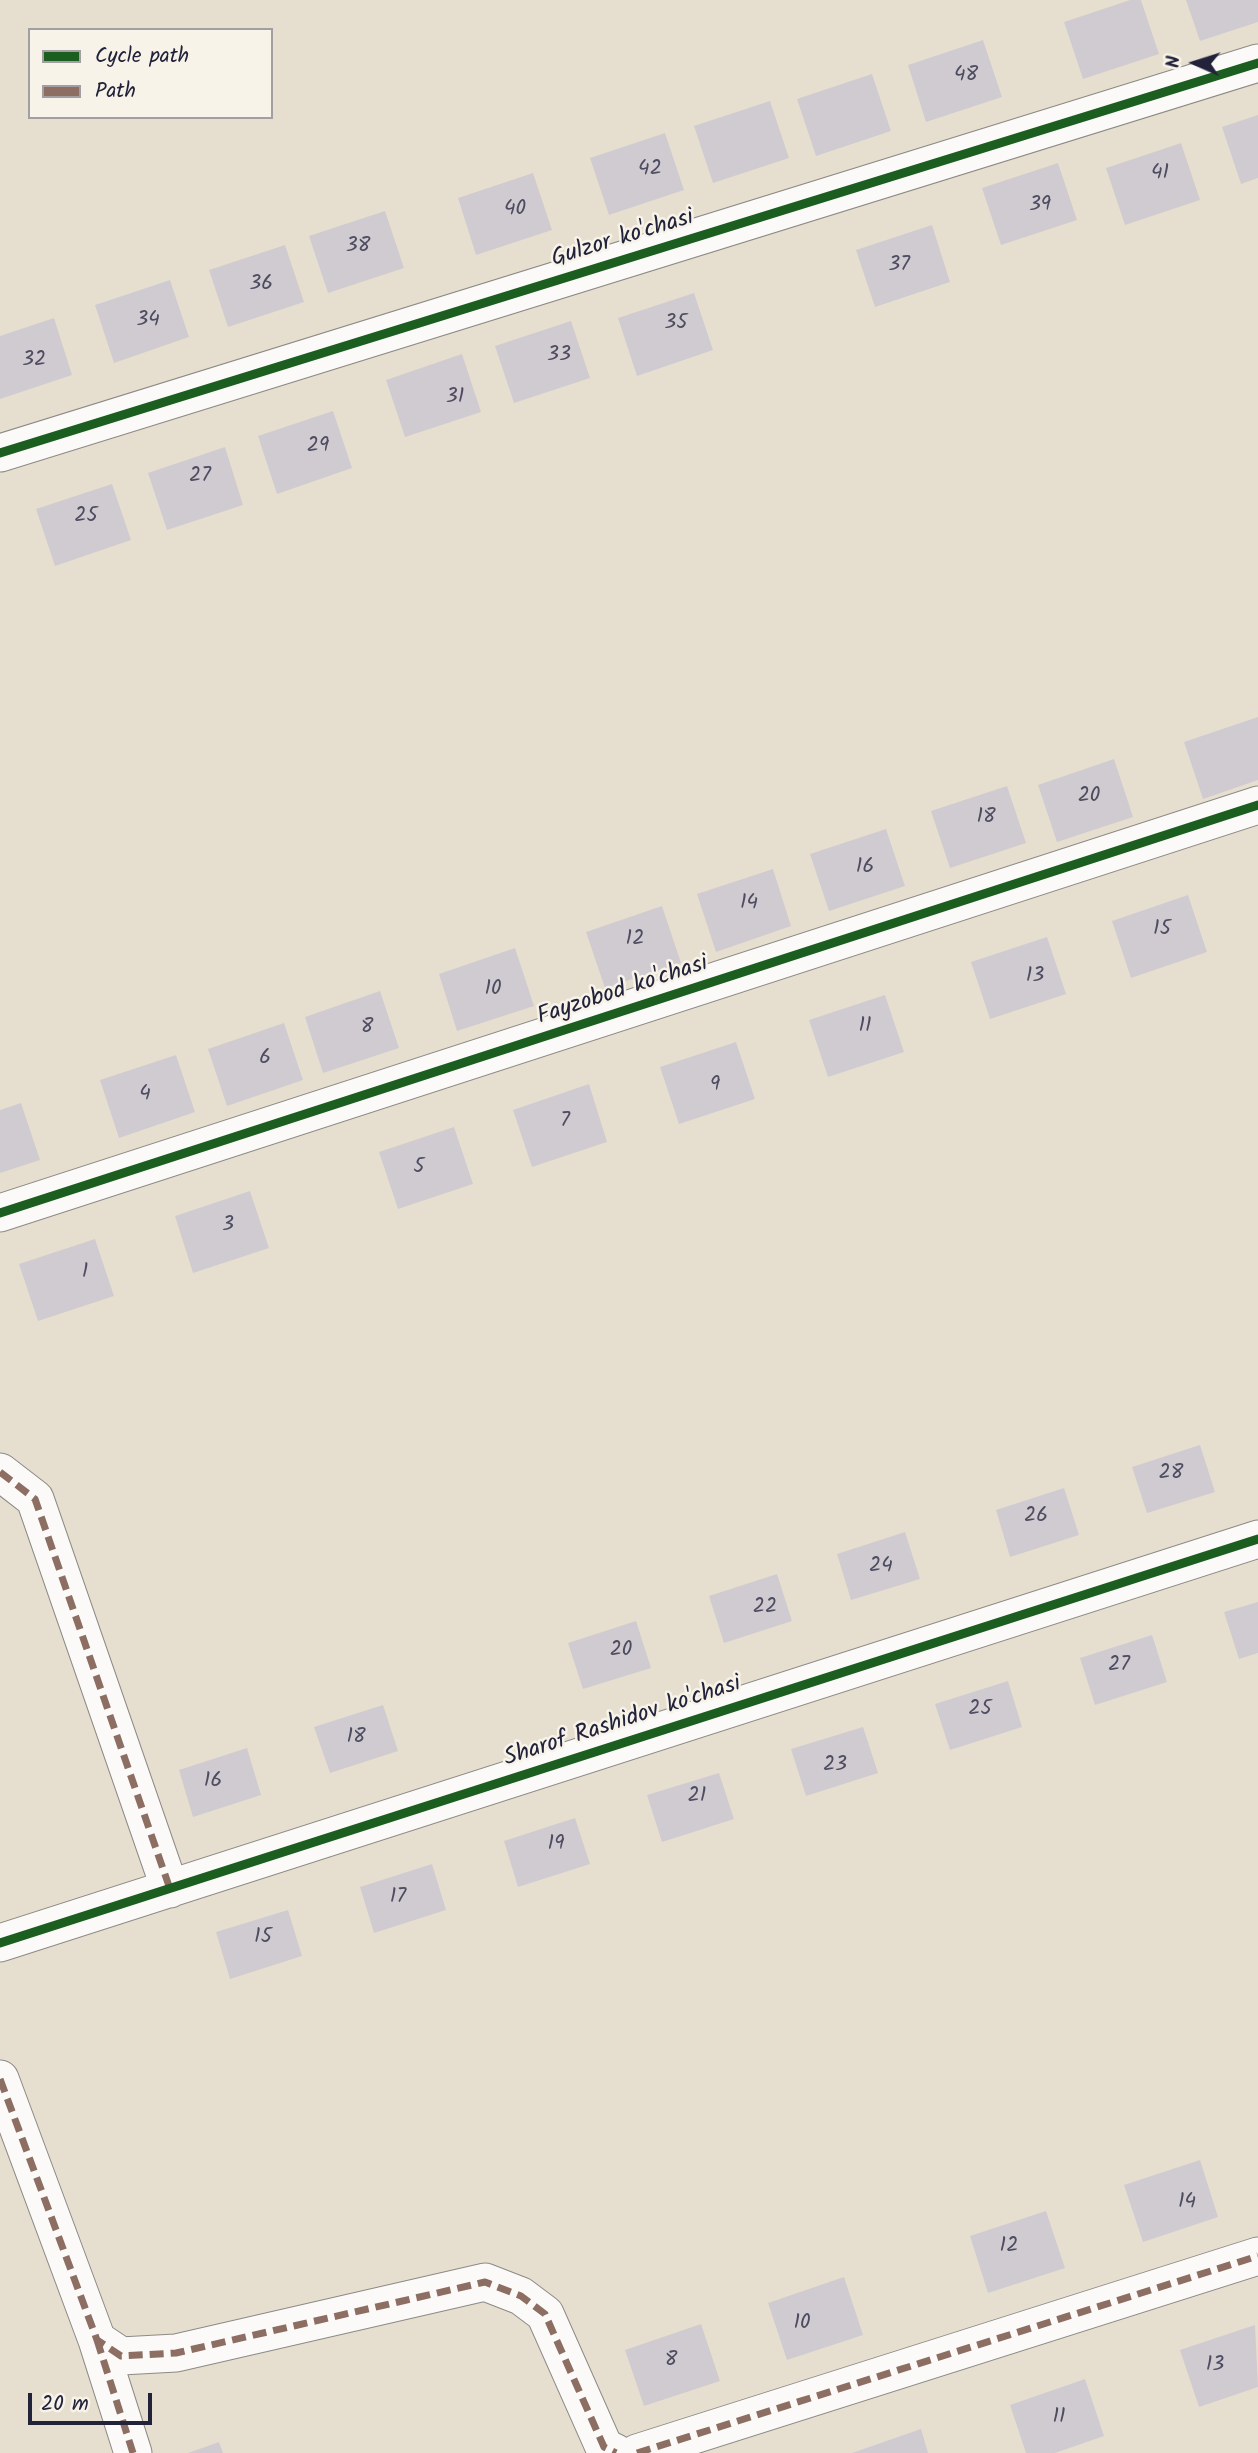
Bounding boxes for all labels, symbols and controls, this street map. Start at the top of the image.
legend [28,28,273,119]
north arrow [1160,28,1230,98]
text: Cycle path [95,40,189,73]
text: N [1159,55,1189,69]
house number: 48 [954,63,978,89]
text: Path [95,75,136,108]
house number: 42 [638,157,662,183]
house number: 41 [1151,161,1169,187]
house number: 39 [1029,193,1051,219]
house number: 40 [504,197,526,223]
street label: Gulzor ko'chasi [548,205,698,275]
house number: 38 [346,234,370,260]
house number: 37 [888,253,910,279]
house number: 36 [249,272,273,298]
house number: 34 [136,308,160,334]
house number: 35 [664,311,688,337]
house number: 33 [547,343,571,369]
house number: 32 [22,348,46,374]
house number: 31 [446,385,464,411]
house number: 29 [307,434,329,460]
house number: 27 [189,464,211,490]
house number: 25 [74,504,98,530]
house number: 20 [1078,784,1100,810]
house number: 18 [976,805,996,831]
house number: 16 [856,855,874,881]
house number: 14 [740,891,758,917]
house number: 15 [1153,917,1171,943]
house number: 12 [626,927,644,953]
street label: Fayzobod ko'chasi [534,951,712,1033]
house number: 13 [1026,964,1044,990]
house number: 10 [484,977,502,1003]
house number: 11 [858,1014,872,1040]
house number: 8 [361,1015,373,1041]
house number: 6 [259,1046,271,1072]
house number: 9 [710,1073,720,1099]
house number: 4 [139,1082,151,1108]
house number: 7 [560,1109,570,1135]
house number: 5 [413,1155,425,1181]
house number: 3 [222,1213,234,1239]
house number: 1 [82,1260,88,1286]
house number: 28 [1159,1461,1183,1487]
house number: 26 [1024,1504,1048,1530]
house number: 24 [869,1554,893,1580]
house number: 22 [753,1595,777,1621]
house number: 20 [610,1638,632,1664]
house number: 27 [1108,1653,1130,1679]
street label: Sharof Rashidov ko'chasi [501,1671,745,1775]
house number: 25 [968,1697,992,1723]
house number: 18 [346,1725,366,1751]
house number: 23 [823,1753,847,1779]
house number: 16 [204,1769,222,1795]
house number: 21 [688,1784,706,1810]
house number: 19 [548,1832,564,1858]
house number: 17 [390,1885,406,1911]
house number: 15 [254,1925,272,1951]
house number: 14 [1178,2190,1196,2216]
house number: 12 [1000,2234,1018,2260]
house number: 10 [793,2311,811,2337]
house number: 8 [665,2348,677,2374]
house number: 13 [1206,2353,1224,2379]
scale bar [32,2380,156,2424]
text: 20 m [41,2388,89,2421]
house number: 11 [1052,2405,1066,2431]

